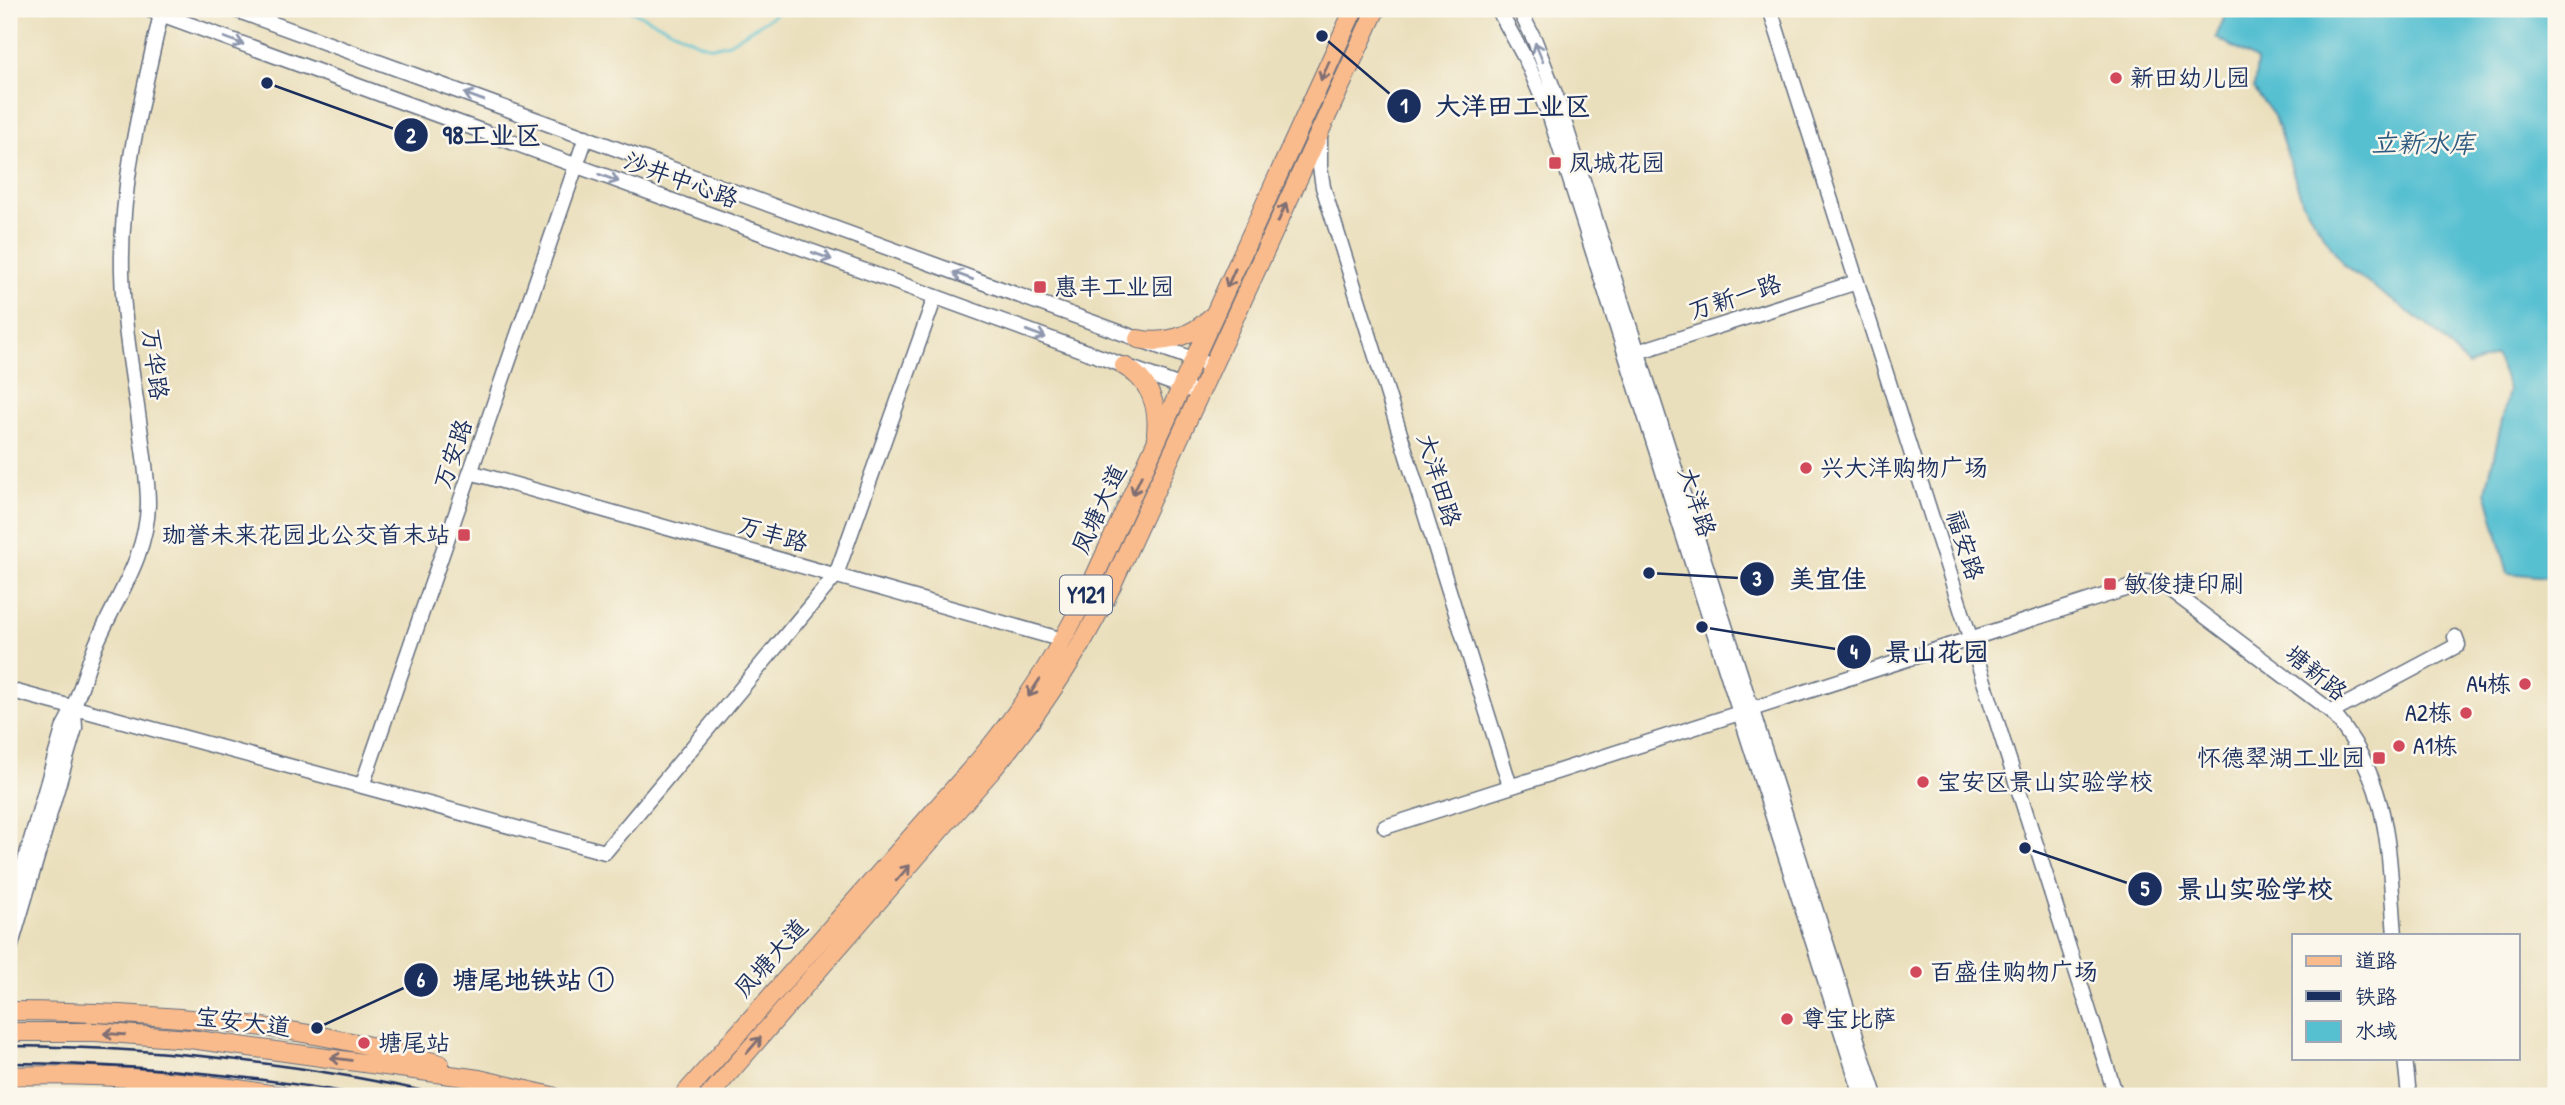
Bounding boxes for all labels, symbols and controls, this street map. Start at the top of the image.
one-way arrow [222,35,244,48]
one-way arrow [1532,41,1545,63]
one-way arrow [1318,60,1331,81]
place label: 新田幼儿园 [2130,61,2250,93]
marker: 新田幼儿园 [2108,70,2124,86]
callout: 大洋田工业区 [1386,82,1605,129]
text: 大洋田工业区 [1435,88,1591,123]
one-way arrow [463,89,485,102]
text: 1 [1400,91,1408,120]
callout: 98工业区 [394,112,555,159]
text: 98工业区 [443,117,541,152]
text: 2 [406,121,416,150]
water label: 立新水库 [2371,125,2477,160]
street label: 沙井中心路 [619,144,743,215]
place label: 凤城花园 [1569,146,1665,178]
marker: 凤城花园 [1547,155,1563,171]
one-way arrow [597,172,619,185]
one-way arrow [1275,203,1289,224]
one-way arrow [811,250,833,263]
street label: 万新一路 [1684,266,1785,326]
one-way arrow [1224,267,1237,288]
one-way arrow [953,268,975,281]
place label: 惠丰工业园 [1054,270,1174,302]
marker: 惠丰工业园 [1032,279,1048,295]
street label: 万华路 [136,326,176,402]
one-way arrow [1025,328,1047,341]
street label: 万安路 [425,414,479,493]
street label: 大洋田路 [1411,429,1469,530]
place label: 兴大洋购物广场 [1820,451,1988,483]
street label: 凤塘大道 [1063,458,1133,559]
marker: 兴大洋购物广场 [1798,460,1814,476]
street label: 大洋路 [1672,463,1724,541]
one-way arrow [1129,474,1143,495]
street label: 福安路 [1940,506,1992,584]
street label: 万丰路 [734,508,812,558]
place label: 珈誉未来花园北公交首末站 [162,518,450,550]
marker: 珈誉未来花园北公交首末站 [456,527,472,543]
callout: 美宜佳 [1740,555,1881,602]
text: 美宜佳 [1789,561,1867,596]
text: 3 [1752,564,1762,593]
place label: 敏俊捷印刷 [2124,567,2244,599]
road number: Y121 [1060,576,1112,614]
marker: 敏俊捷印刷 [2102,576,2118,592]
callout: 景山花园 [1836,628,2003,675]
text: 景山花园 [1885,634,1989,669]
text: 4 [1850,637,1858,666]
street label: 塘新路 [2279,637,2355,707]
place label: A4栋 [2466,667,2511,699]
marker: A4栋 [2517,676,2533,692]
one-way arrow [1027,677,1041,697]
place label: A2栋 [2405,696,2452,728]
marker: A2栋 [2458,705,2474,721]
place label: A1栋 [2413,729,2457,761]
marker: A1栋 [2391,738,2407,754]
place label: 怀德翠湖工业园 [2197,741,2365,773]
marker: 怀德翠湖工业园 [2371,750,2387,766]
place label: 宝安区景山实验学校 [1937,765,2153,797]
marker: 宝安区景山实验学校 [1915,774,1931,790]
one-way arrow [895,864,911,882]
callout: 景山实验学校 [2128,865,2347,912]
text: 景山实验学校 [2177,871,2333,906]
text: 5 [2141,874,2150,903]
street label: 凤塘大道 [726,911,814,1004]
legend [2292,934,2520,1060]
text: 道路 [2355,946,2397,975]
place label: 百盛佳购物广场 [1930,955,2098,987]
callout: 塘尾地铁站 ① [403,957,628,1004]
text: 塘尾地铁站 ① [452,962,614,997]
marker: 百盛佳购物广场 [1908,964,1924,980]
text: 6 [417,965,426,994]
text: 铁路 [2355,982,2397,1011]
street label: 宝安大道 [194,999,293,1043]
place label: 尊宝比萨 [1801,1002,1897,1034]
marker: 尊宝比萨 [1779,1011,1795,1027]
text: 水域 [2355,1016,2397,1045]
place label: 塘尾站 [378,1026,450,1058]
one-way arrow [104,1027,126,1040]
marker: 塘尾站 [356,1035,372,1051]
one-way arrow [746,1036,762,1054]
one-way arrow [330,1052,352,1065]

